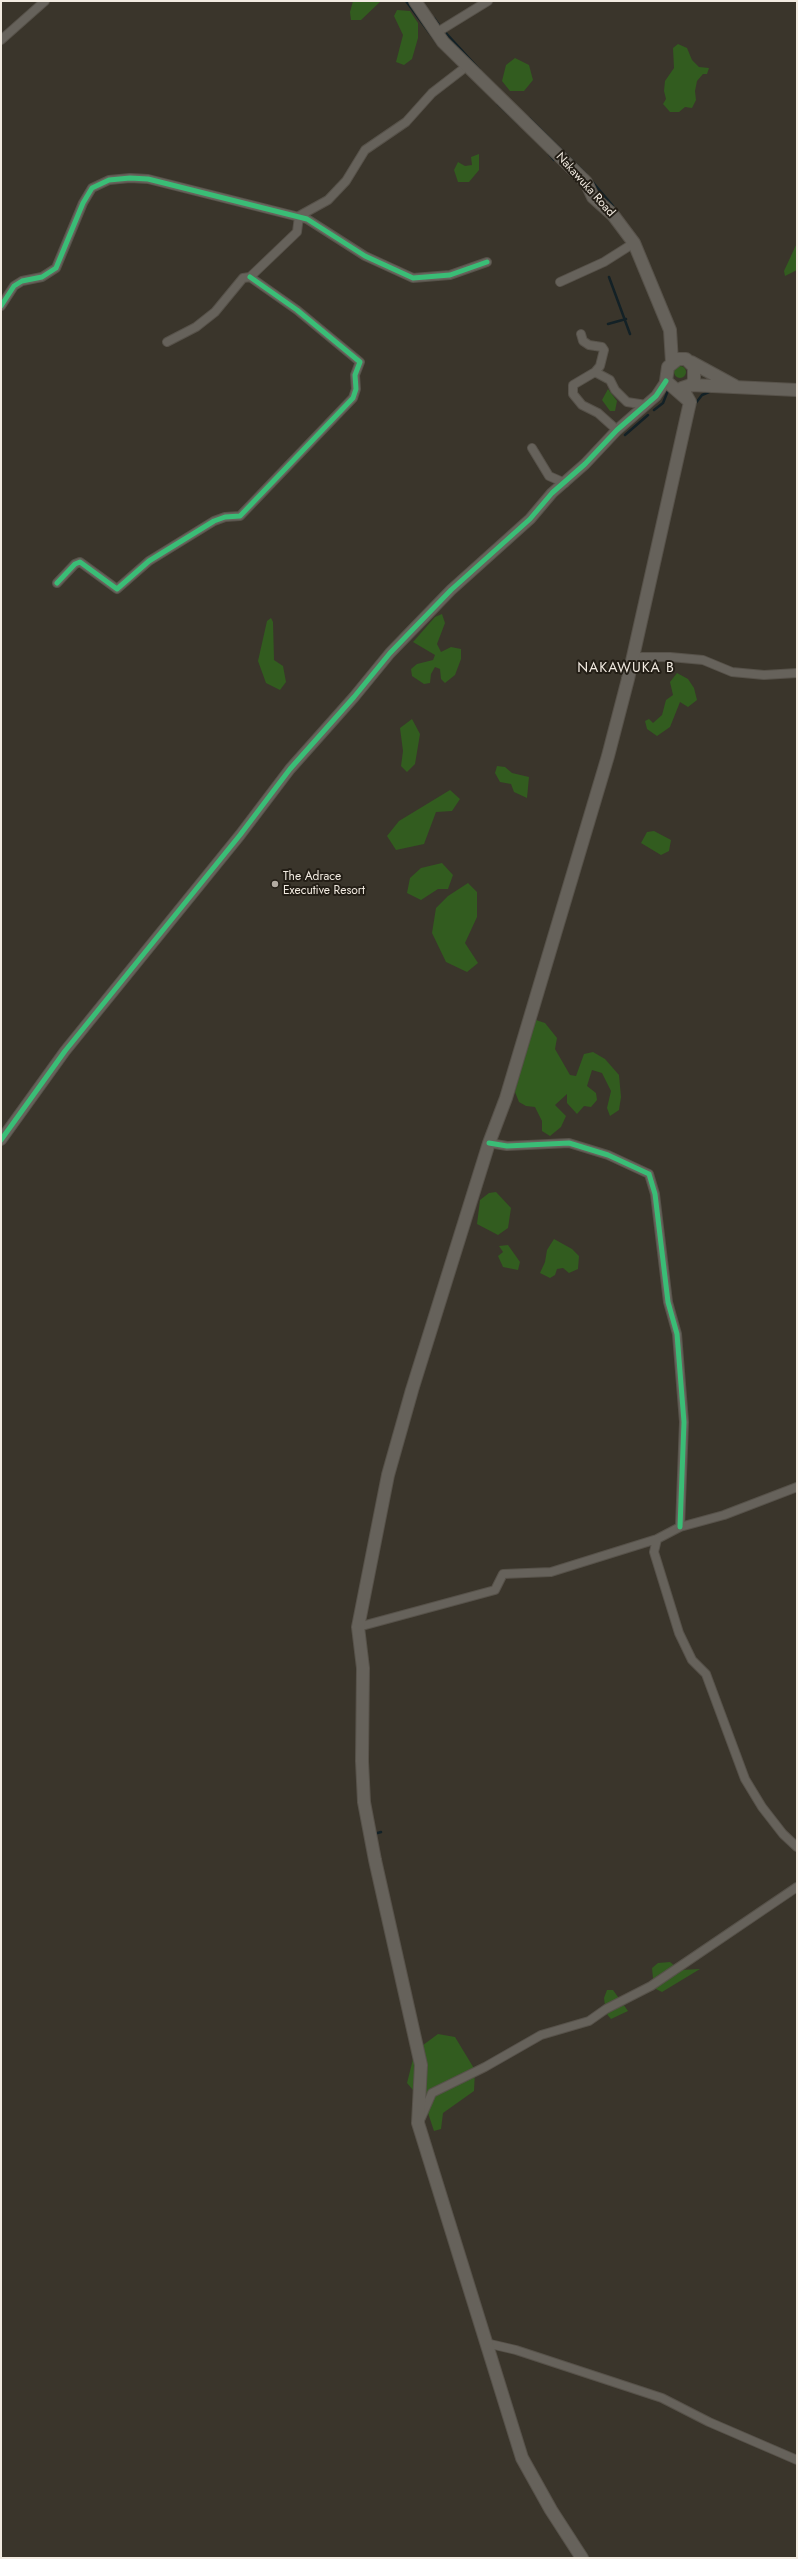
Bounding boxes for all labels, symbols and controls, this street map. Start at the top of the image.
street label: Nakawuka Road [553,150,617,220]
district label: NAKAWUKA B [577,661,675,677]
place label: The Adrace Executive Resort [283,870,365,898]
marker: The Adrace Executive Resort [270,879,280,889]

